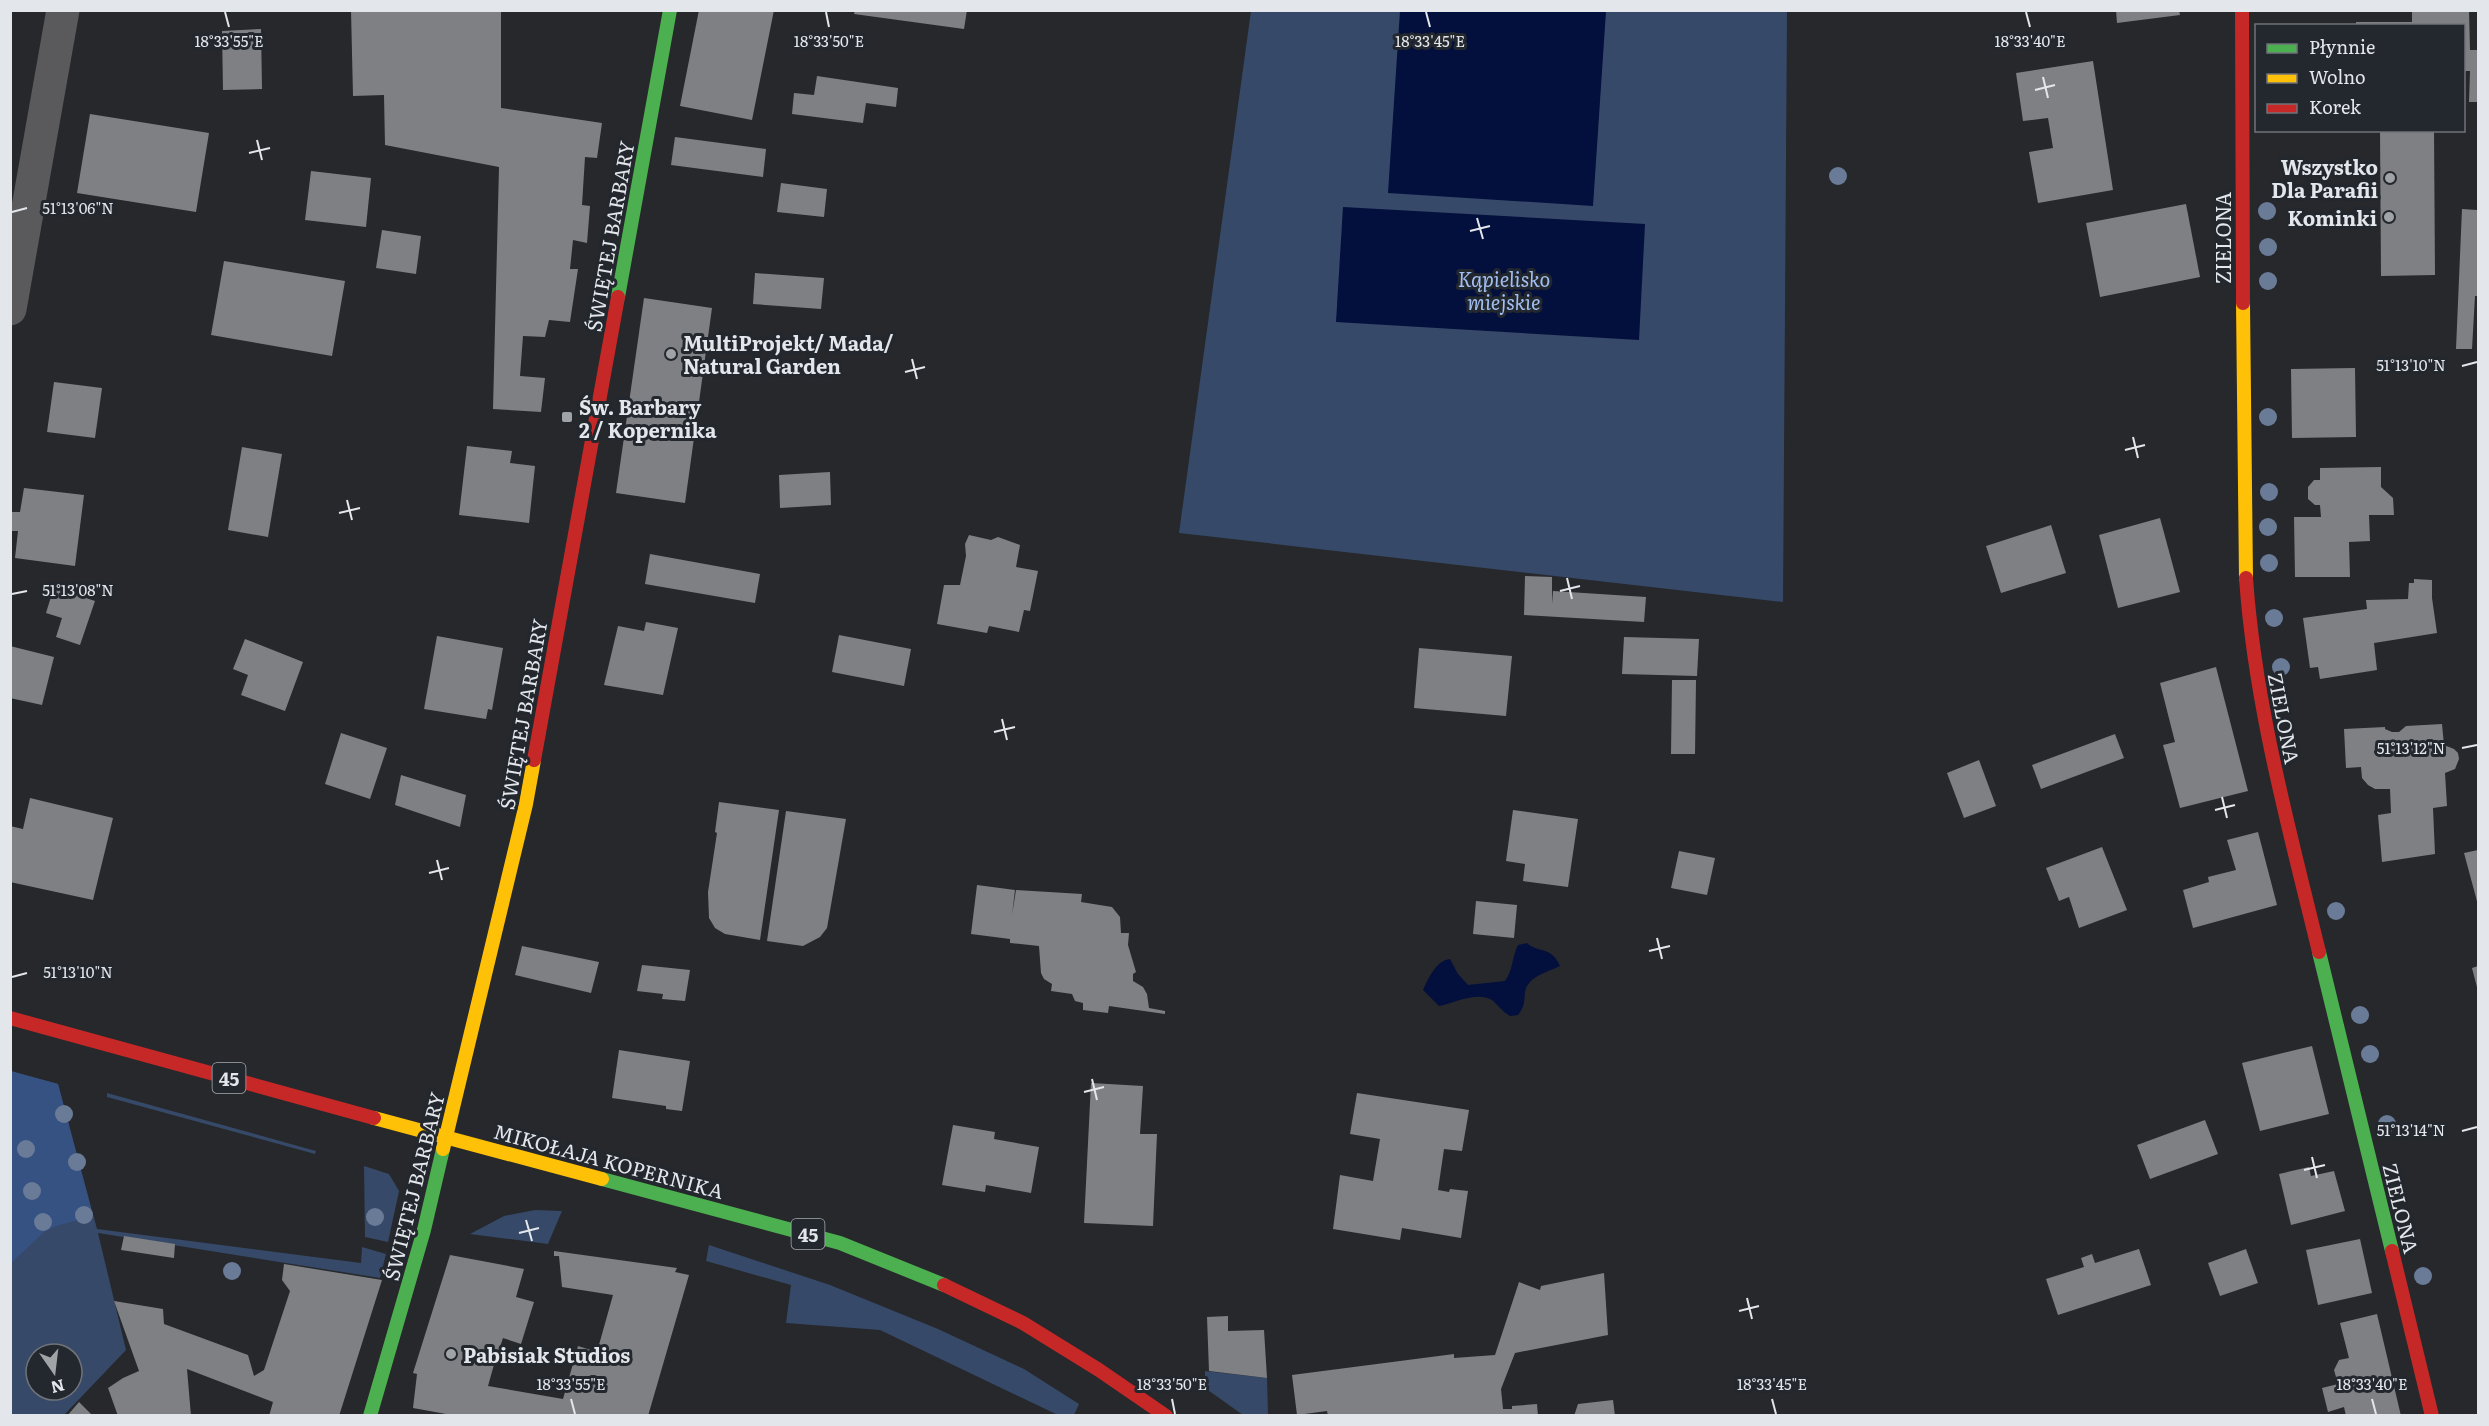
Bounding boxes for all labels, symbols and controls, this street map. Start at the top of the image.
legend [2255,24,2465,132]
text: 18°33'55"E [194,29,264,52]
text: 18°33'50"E [794,29,864,52]
text: 18°33'45"E [1395,29,1465,52]
text: 18°33'40"E [1995,29,2065,52]
text: Płynnie [2309,33,2375,60]
text: Wolno [2309,63,2366,90]
text: Korek [2309,93,2362,120]
street label: ŚWIĘTEJ BARBARY [577,138,641,334]
place label: Wszystko Dla Parafii [2271,151,2378,204]
marker: Wszystko Dla Parafii [2383,171,2397,185]
street label: ZIELONA [2207,192,2237,284]
text: 51°13'06"N [42,196,114,219]
place label: Kominki [2287,202,2377,232]
marker: Kominki [2382,210,2396,224]
park label: Kąpielisko miejskie [1458,263,1550,316]
place label: MultiProjekt/ Mada/ Natural Garden [683,327,894,380]
marker: MultiProjekt/ Mada/ Natural Garden [664,347,678,361]
text: 51°13'10"N [2376,353,2446,376]
place label: Św. Barbary 2 / Kopernika [579,391,717,444]
marker: Św. Barbary 2 / Kopernika [560,410,574,424]
text: 51°13'08"N [42,578,114,601]
street label: ŚWIĘTEJ BARBARY [490,616,554,812]
street label: ZIELONA [2261,670,2309,766]
text: 51°13'12"N [2377,736,2445,759]
text: 51°13'10"N [43,960,113,983]
road number: 45 [212,1063,246,1093]
street label: ŚWIĘTEJ BARBARY [375,1089,451,1283]
street label: MIKOŁAJA KOPERNIKA [491,1115,728,1205]
text: 51°13'14"N [2377,1118,2445,1141]
street label: ZIELONA [2376,1160,2428,1257]
road number: 45 [792,1219,824,1249]
place label: Pabisiak Studios [463,1339,630,1369]
north arrow [24,1342,84,1402]
marker: Pabisiak Studios [444,1347,458,1361]
text: 18°33'55"E [536,1372,606,1395]
text: 18°33'50"E [1137,1372,1207,1395]
text: 18°33'45"E [1737,1372,1807,1395]
text: 18°33'40"E [2337,1372,2407,1395]
text: N [48,1374,67,1401]

